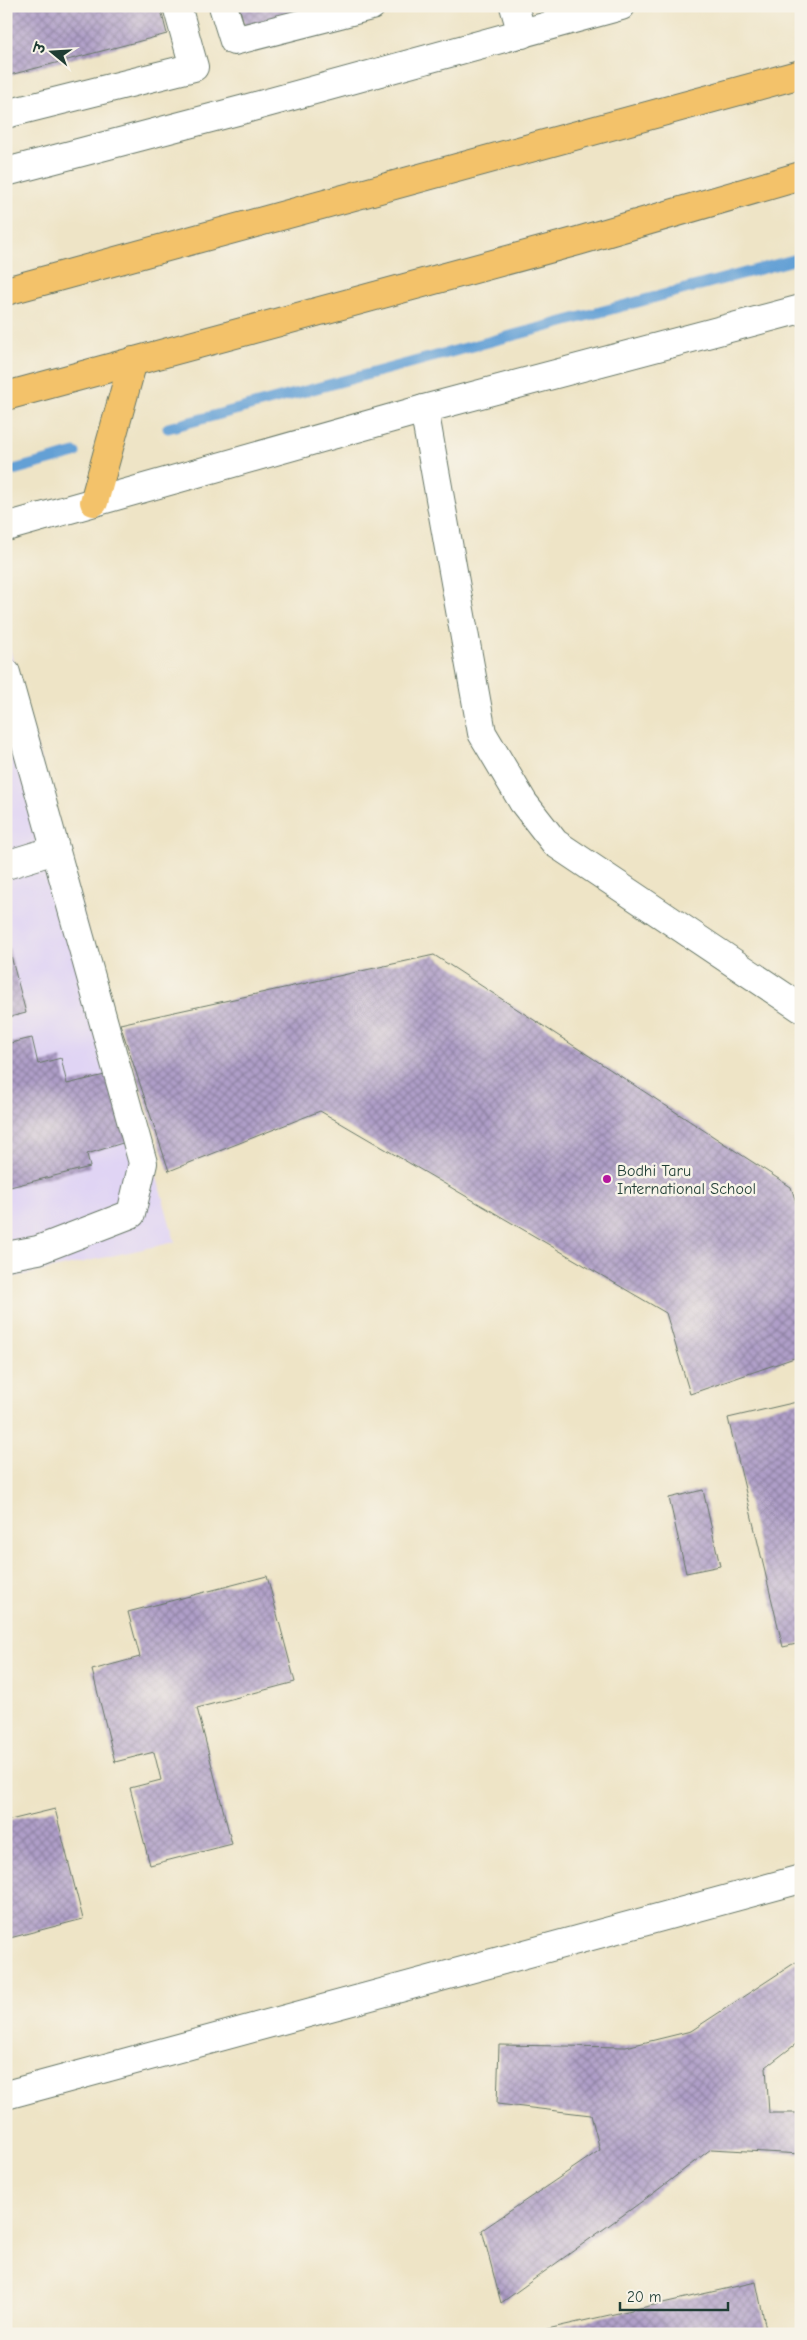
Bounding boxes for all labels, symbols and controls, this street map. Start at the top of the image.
north arrow [28,28,78,78]
text: उ [30,39,50,57]
place label: Bodhi Taru International School [617,1162,756,1198]
marker: Bodhi Taru International School [601,1173,613,1185]
scale bar [620,2280,727,2312]
text: 20 m [627,2288,661,2306]

